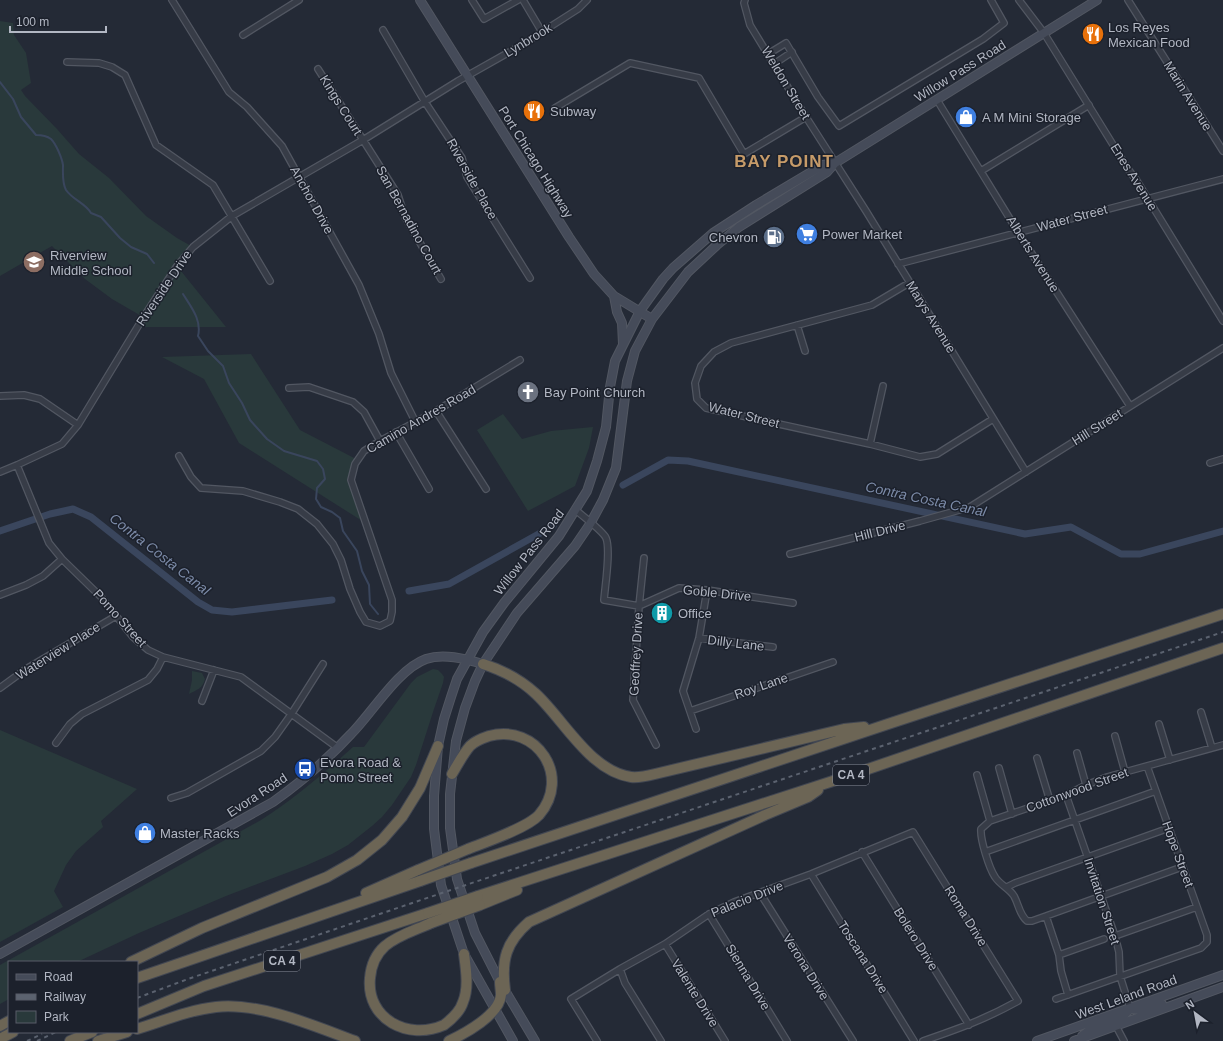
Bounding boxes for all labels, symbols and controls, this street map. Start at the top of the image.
scale bar [10,8,106,34]
text: 100 m [16,15,49,29]
street label: Lynbrook [501,20,555,60]
place label: Los Reyes Mexican Food [1108,20,1190,50]
restaurant icon: Los Reyes Mexican Food [1080,21,1106,47]
street label: Willow Pass Road [912,37,1008,105]
street label: Weldon Street [758,44,814,122]
street label: Marin Avenue [1161,58,1215,134]
street label: Kings Court [317,72,366,138]
restaurant icon: Subway [521,98,547,124]
street label: Port Chicago Highway [496,103,577,221]
place label: Subway [550,104,597,119]
shop icon: A M Mini Storage [953,104,979,130]
place label: A M Mini Storage [982,110,1081,125]
street label: Riverside Place [444,136,500,222]
street label: Enes Avenue [1107,141,1161,213]
district label: BAY POINT [734,152,834,171]
street label: San Bernadino Court [373,163,445,277]
street label: Anchor Drive [287,164,337,236]
street label: Water Street [1035,201,1109,235]
street label: Alberts Avenue [1004,213,1062,295]
supermarket icon: Power Market [794,221,820,247]
fuel station icon: Chevron [761,224,787,250]
place label: Power Market [822,227,903,242]
place label: Chevron [709,230,758,245]
street label: Riverside Drive [133,247,195,329]
place label: Riverview Middle School [50,248,132,278]
school or university icon: Riverview Middle School [21,249,47,275]
street label: Marys Avenue [903,278,959,356]
church icon: Bay Point Church [515,379,541,405]
street label: Camino Andres Road [364,382,478,456]
place label: Bay Point Church [544,385,645,400]
street label: Water Street [707,399,781,431]
street label: Hill Street [1069,406,1125,448]
water label: Contra Costa Canal [864,478,989,520]
street label: Willow Pass Road [491,506,567,598]
water label: Contra Costa Canal [107,510,214,599]
street label: Hill Drive [853,517,907,545]
street label: Goble Drive [682,582,752,604]
street label: Pomo Street [90,586,150,650]
building icon: Office [649,600,675,626]
place label: Office [678,606,712,621]
street label: Geoffrey Drive [626,612,646,696]
street label: Waterview Place [13,619,103,683]
street label: Dilly Lane [707,632,765,654]
street label: Roy Lane [732,670,790,702]
place label: Evora Road & Pomo Street [320,755,401,785]
bus stop icon: Evora Road & Pomo Street [292,756,318,782]
street label: Cottonwood Street [1024,764,1131,815]
road number: CA 4 [833,765,869,785]
street label: Evora Road [224,770,290,820]
street label: Hope Street [1159,819,1197,890]
shop icon: Master Racks [132,820,158,846]
place label: Master Racks [160,826,240,841]
street label: Invitation Street [1081,856,1123,947]
street label: Palacio Drive [709,878,785,920]
street label: Roma Drive [941,883,991,949]
street label: Bolero Drive [891,905,941,973]
street label: Toscana Drive [835,918,891,996]
street label: Verona Drive [780,931,832,1003]
street label: Sienna Drive [722,941,774,1013]
road number: CA 4 [264,951,300,971]
street label: Valente Drive [668,956,722,1030]
legend [8,961,138,1033]
text: Road [44,970,73,984]
street label: West Leland Road [1073,972,1179,1022]
text: Railway [44,990,86,1004]
north arrow [1175,993,1215,1033]
text: N [1183,997,1196,1012]
text: Park [44,1010,70,1024]

